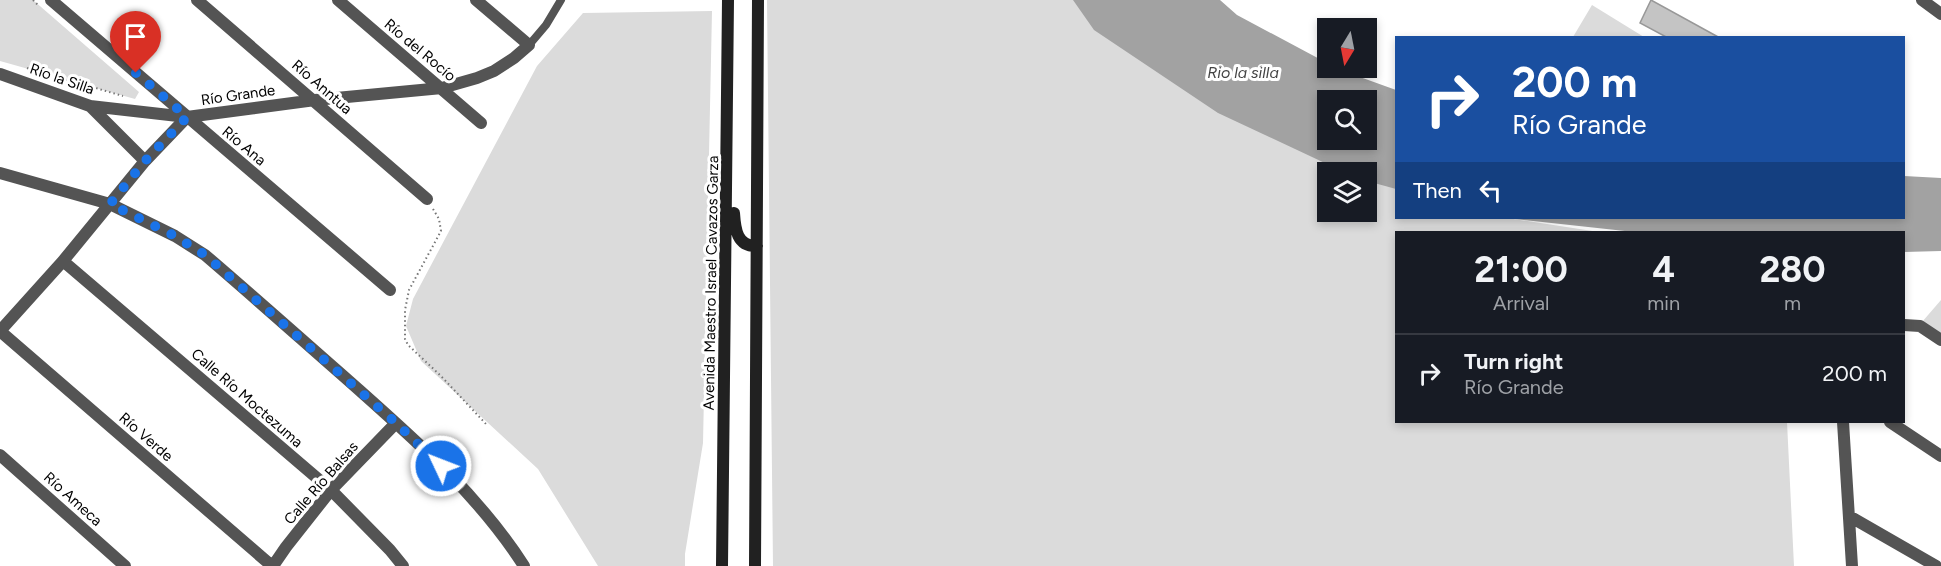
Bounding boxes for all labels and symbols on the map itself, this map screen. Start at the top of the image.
pin [110,11,161,73]
street label: Río del Rocío [381,15,460,85]
north arrow [1317,18,1377,78]
street label: Río Anntua [288,56,356,118]
street label: Río la Silla [27,60,97,98]
water label: Rio la silla [1207,63,1279,82]
street label: Río Grande [200,81,276,109]
street label: Río Ana [219,123,269,169]
street label: Avenida Maestro Israel Cavazos Garza [700,155,722,411]
street label: Calle Río Moctezuma [188,345,306,451]
street label: Río Verde [115,409,177,465]
position arrow [409,434,473,498]
street label: Calle Río Balsas [280,438,362,528]
street label: Río Ameca [40,468,106,530]

